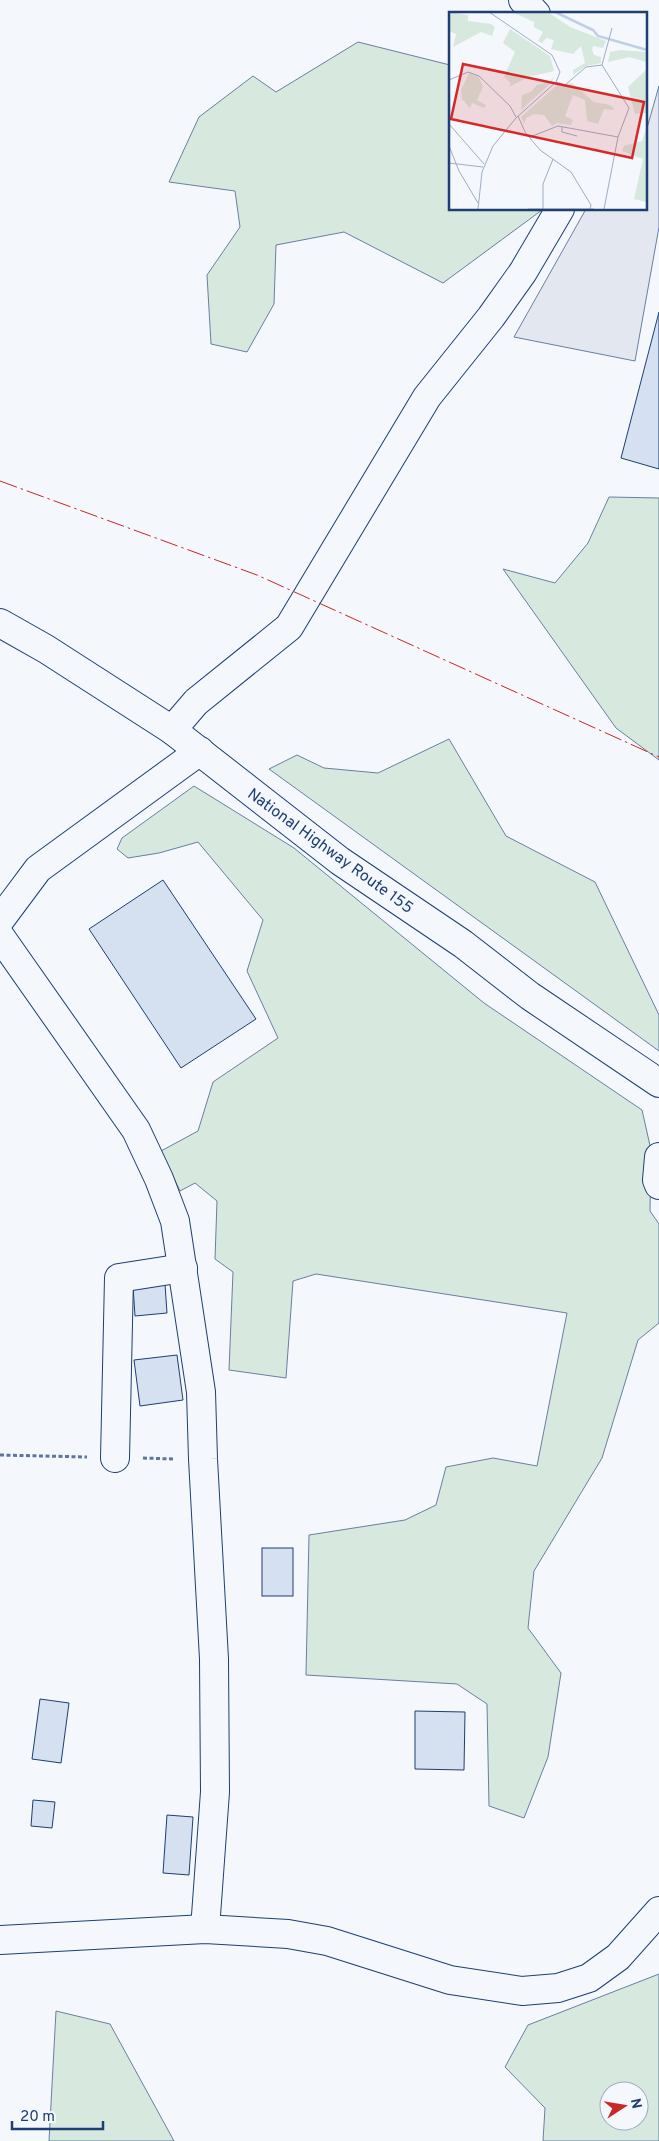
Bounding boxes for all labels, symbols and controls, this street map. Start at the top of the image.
inset map [449,12,646,210]
street label: National Highway Route 155 [243,785,417,919]
north arrow [599,2081,649,2131]
text: N [626,2097,645,2110]
scale bar [12,2098,104,2130]
text: 20 m [20,2108,55,2127]

